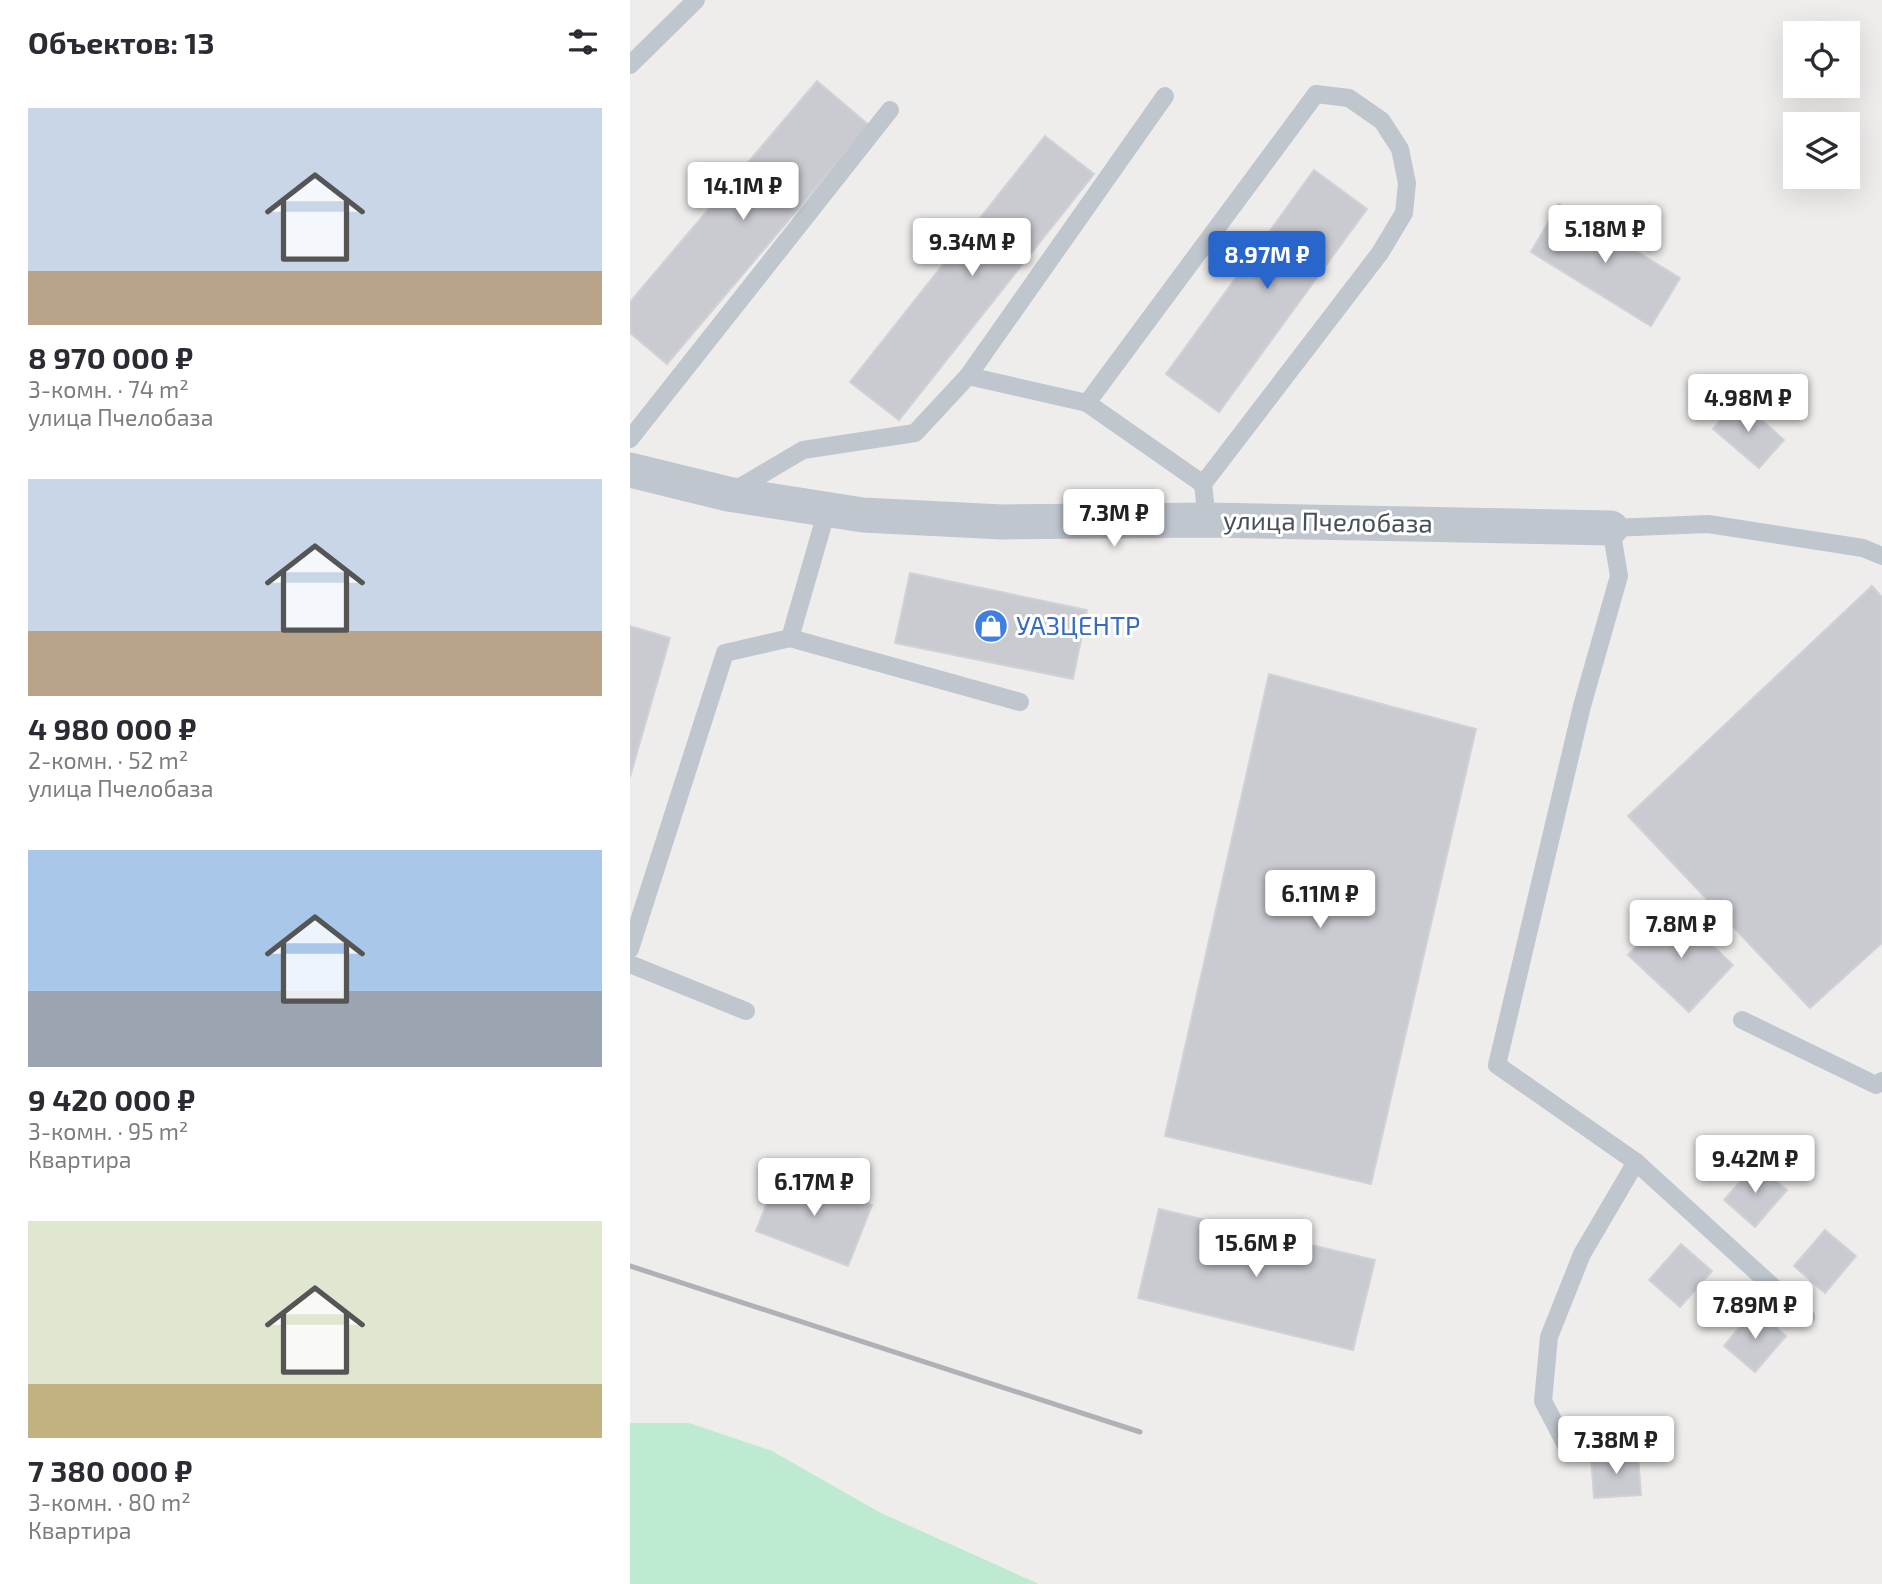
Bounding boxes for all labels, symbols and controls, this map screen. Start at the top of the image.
map controls [1783,21,1860,189]
button: locate [1783,21,1860,98]
icon: filters [564,23,602,61]
text: Объектов: 13 [28,24,215,60]
button: layers [1783,112,1860,189]
icon: home [252,154,378,280]
pin: 14.1M ₽ [678,162,808,222]
text: 14.1M ₽ [704,171,782,199]
pin: 5.18M ₽ [1540,205,1670,265]
text: 5.18M ₽ [1564,214,1646,242]
pin: 9.34M ₽ [907,218,1037,278]
text: 9.34M ₽ [929,227,1015,255]
pin: 8.97M ₽ [1202,232,1332,291]
text: 8.97M ₽ [1224,240,1310,268]
text: 8 970 000 ₽ [28,339,193,375]
pin: 4.98M ₽ [1683,374,1813,434]
text: 3-комн. · 74 m² [28,375,189,403]
text: 4.98M ₽ [1704,383,1792,411]
text: улица Пчелобаза [28,403,213,431]
pin: 7.3M ₽ [1057,490,1171,549]
text: 7.3M ₽ [1079,498,1149,526]
street label: улица Пчелобаза [1223,503,1433,539]
icon: home [252,525,378,651]
shop icon: УАЗЦЕНТР [972,607,1010,645]
place label: УАЗЦЕНТР [1016,609,1140,640]
text: 4 980 000 ₽ [28,710,196,746]
text: 2-комн. · 52 m² [28,746,188,774]
text: улица Пчелобаза [28,774,213,802]
pin: 6.11M ₽ [1255,870,1385,930]
text: 6.11M ₽ [1281,879,1359,907]
icon: home [252,896,378,1022]
pin: 7.8M ₽ [1624,900,1738,960]
text: 7.8M ₽ [1646,909,1716,937]
text: 9 420 000 ₽ [28,1081,195,1117]
text: 3-комн. · 95 m² [28,1117,188,1145]
pin: 9.42M ₽ [1690,1136,1820,1195]
text: 9.42M ₽ [1712,1144,1798,1172]
text: Квартира [28,1145,132,1173]
pin: 6.17M ₽ [749,1158,879,1218]
text: 6.17M ₽ [774,1167,854,1195]
pin: 15.6M ₽ [1191,1220,1321,1279]
text: 15.6M ₽ [1215,1228,1297,1256]
icon: home [252,1267,378,1393]
pin: 7.89M ₽ [1690,1282,1820,1341]
text: 7.89M ₽ [1713,1290,1797,1318]
pin: 7.38M ₽ [1551,1416,1681,1476]
text: 7.38M ₽ [1574,1425,1658,1453]
text: 7 380 000 ₽ [28,1452,192,1488]
text: 3-комн. · 80 m² [28,1488,191,1516]
text: Квартира [28,1516,132,1544]

